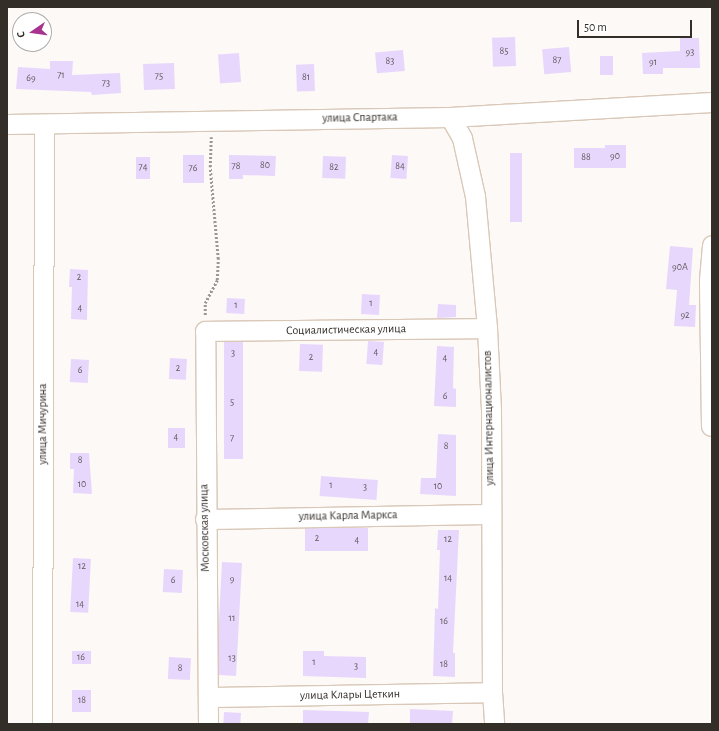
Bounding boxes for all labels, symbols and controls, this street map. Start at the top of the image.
north arrow [12,12,52,52]
scale bar [579,12,694,38]
text: 50 m [584,21,607,33]
text: С [15,30,27,39]
house number: 85 [500,46,508,58]
house number: 93 [686,47,694,59]
house number: 87 [553,55,561,67]
house number: 83 [386,56,394,68]
house number: 91 [649,57,657,69]
house number: 71 [57,70,65,82]
house number: 75 [155,71,163,83]
house number: 81 [302,72,310,84]
house number: 69 [26,73,36,85]
house number: 73 [102,78,110,90]
street label: улица Спартака [322,110,398,126]
house number: 90 [610,151,620,163]
house number: 88 [581,152,591,164]
house number: 80 [260,160,270,172]
house number: 78 [232,161,240,173]
house number: 84 [395,161,405,173]
house number: 74 [139,162,147,174]
house number: 82 [329,162,339,174]
house number: 76 [189,163,197,175]
house number: 90А [672,262,688,274]
house number: 2 [77,272,81,284]
house number: 1 [369,298,373,310]
house number: 1 [234,300,238,312]
house number: 4 [78,303,82,315]
house number: 92 [680,310,690,322]
street label: Социалистическая улица [286,322,406,338]
house number: 4 [374,347,378,359]
house number: 3 [231,348,235,360]
street label: улица Интернационалистов [481,350,497,486]
house number: 2 [309,352,313,364]
house number: 4 [443,353,447,365]
house number: 2 [176,363,180,375]
house number: 6 [78,365,82,377]
street label: улица Мичурина [36,383,50,465]
house number: 6 [443,391,447,403]
house number: 5 [230,397,234,409]
house number: 4 [174,432,178,444]
house number: 7 [230,433,234,445]
house number: 8 [444,441,448,453]
house number: 8 [78,455,82,467]
house number: 10 [78,479,86,491]
house number: 1 [329,480,333,492]
house number: 10 [434,481,442,493]
house number: 3 [363,482,367,494]
street label: Московская улица [197,484,213,572]
street label: улица Карла Маркса [299,508,397,524]
house number: 2 [315,533,319,545]
house number: 12 [444,534,452,546]
house number: 4 [355,535,359,547]
house number: 12 [78,561,86,573]
house number: 14 [444,573,452,585]
house number: 9 [230,574,234,586]
house number: 6 [171,575,175,587]
house number: 14 [76,599,84,611]
house number: 11 [229,613,235,625]
house number: 16 [440,616,448,628]
house number: 16 [77,652,85,664]
house number: 13 [228,653,236,665]
house number: 1 [312,657,316,669]
house number: 18 [440,659,448,671]
house number: 3 [354,661,358,673]
house number: 8 [178,663,182,675]
street label: улица Клары Цеткин [300,687,400,703]
house number: 18 [78,695,86,707]

